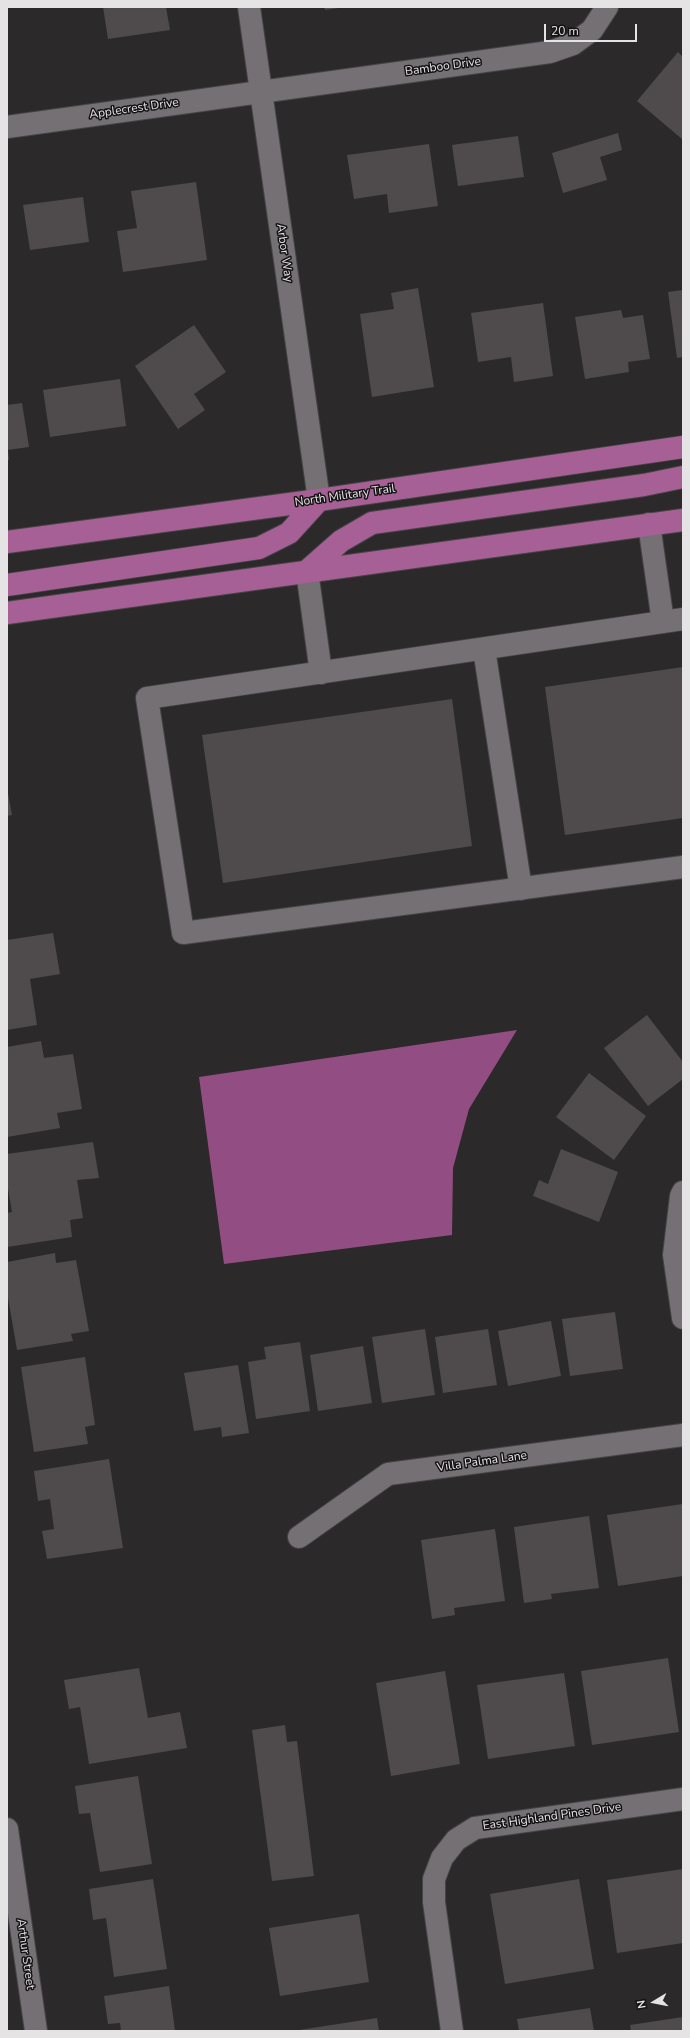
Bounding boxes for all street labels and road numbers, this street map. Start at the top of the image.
street label: Bamboo Drive [404,55,482,79]
street label: Applecrest Drive [88,96,180,122]
street label: Arbor Way [273,223,295,283]
street label: North Military Trail [294,482,396,510]
street label: Villa Palma Lane [436,1449,528,1475]
street label: East Highland Pines Drive [482,1800,622,1834]
street label: Arthur Street [13,1918,37,1990]

